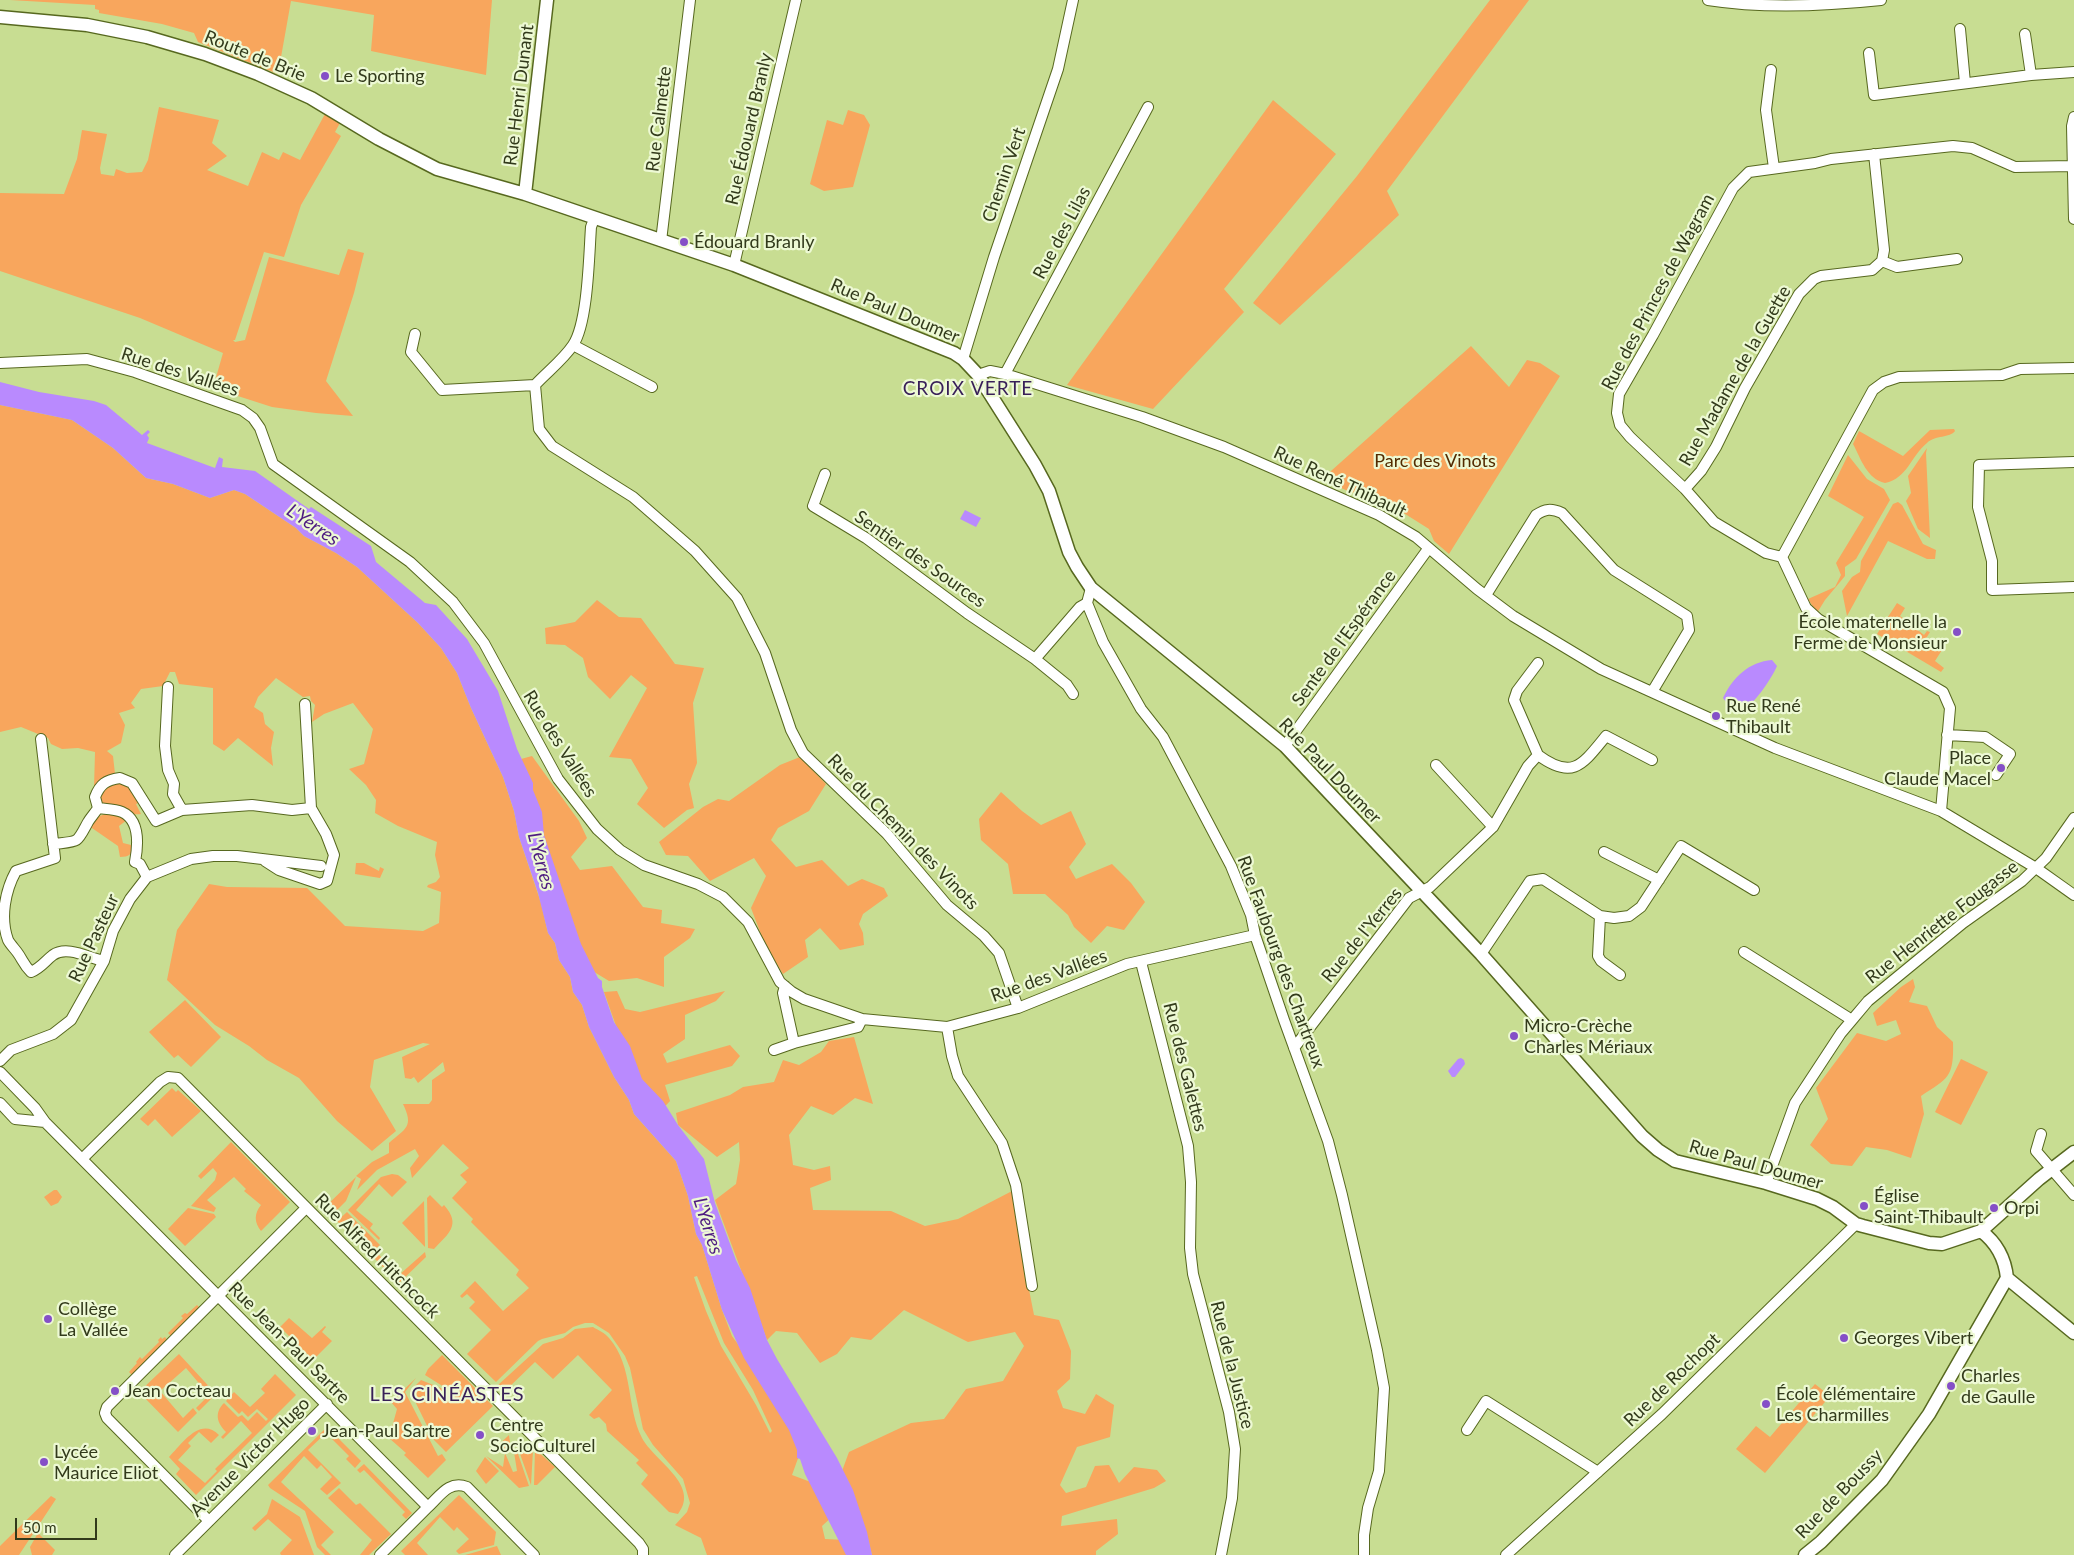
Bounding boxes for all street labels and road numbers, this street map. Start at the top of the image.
street label: Rue Henri Dunant [500,23,538,167]
street label: Route de Brie [201,26,309,86]
street label: Rue Édouard Branly [721,51,777,207]
street label: Rue Calmette [642,65,676,173]
street label: Chemin Vert [978,125,1030,225]
street label: Rue des Lilas [1029,183,1095,283]
street label: Rue des Princes de Wagram [1597,190,1719,394]
street label: Rue Paul Doumer [827,274,963,348]
street label: Rue Madame de la Guette [1674,282,1796,470]
street label: Rue des Vallées [119,343,241,401]
street label: Rue René Thibault [1270,442,1410,522]
street label: Sentier des Sources [850,506,990,612]
street label: Sente de l'Espérance [1287,566,1401,710]
street label: Rue des Vallées [518,686,602,802]
street label: Rue Paul Doumer [1274,714,1386,828]
street label: Rue du Chemin des Vinots [823,750,983,914]
street label: Rue Faubourg des Chartreux [1233,853,1329,1071]
street label: Rue Henriette Fougasse [1861,856,2023,988]
street label: Rue de l'Yerres [1317,883,1407,987]
street label: Rue Pasteur [64,890,124,986]
street label: Rue des Vallées [988,945,1110,1007]
street label: Rue des Galettes [1159,1000,1211,1134]
street label: Rue Paul Doumer [1687,1136,1825,1194]
street label: Rue Alfred Hitchcock [310,1189,444,1323]
street label: Rue Jean-Paul Sartre [224,1278,354,1408]
street label: Rue de la Justice [1206,1299,1258,1431]
street label: Rue de Rochopt [1619,1329,1725,1431]
street label: Avenue Victor Hugo [186,1393,314,1521]
street label: Rue de Boussy [1791,1445,1887,1543]

